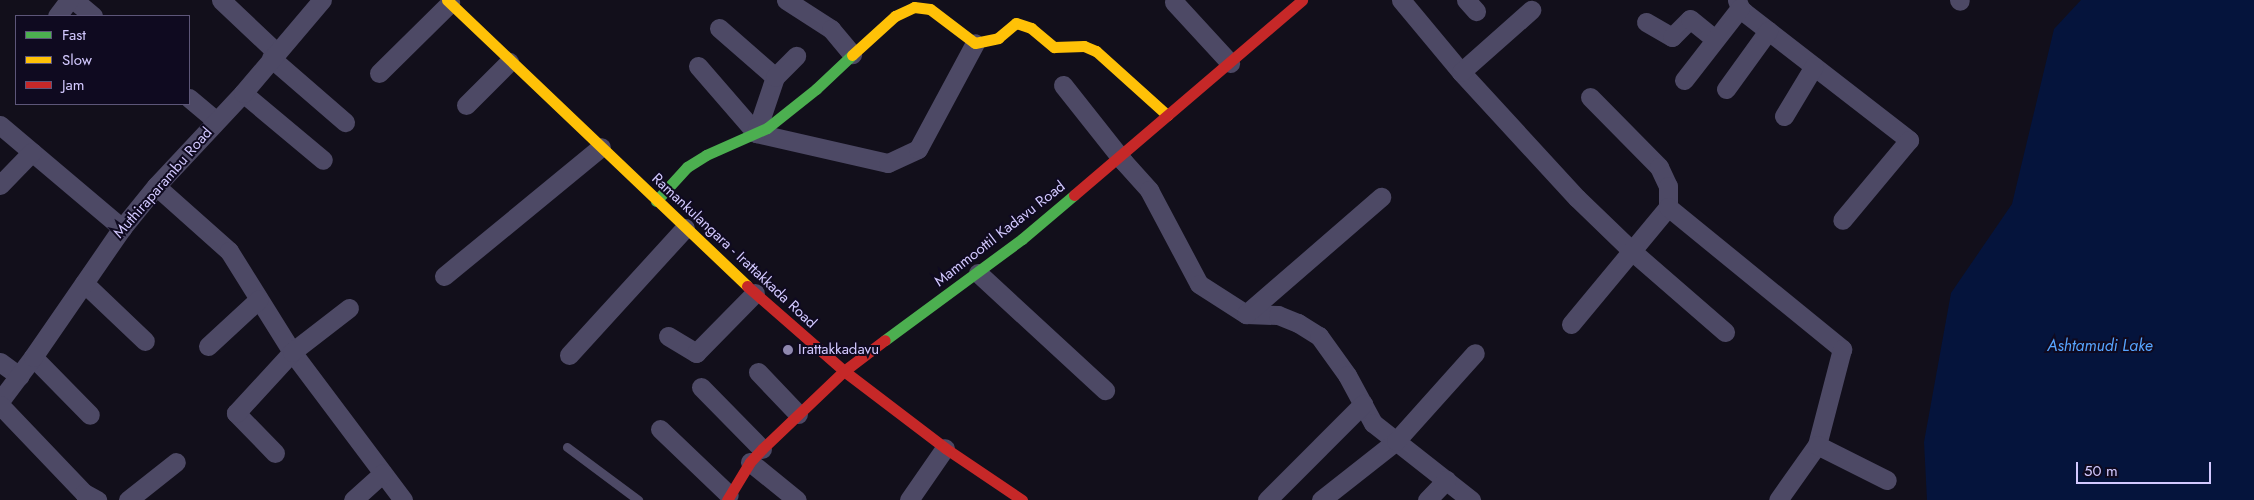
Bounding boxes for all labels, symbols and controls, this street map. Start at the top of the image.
legend [15,15,190,105]
text: Fast [62,24,86,46]
text: Slow [62,49,92,71]
text: Jam [62,74,85,96]
street label: Muthiraparambu Road [110,124,216,242]
street label: Ramankulangara - Irattakkada Road [648,170,820,332]
street label: Mammoottil Kadavu Road [931,177,1069,291]
water label: Ashtamudi Lake [2047,336,2153,356]
place label: Irattakkadavu [798,341,879,359]
marker: Irattakkadavu [782,344,794,356]
scale bar [2079,452,2214,484]
text: 50 m [2084,460,2118,482]

